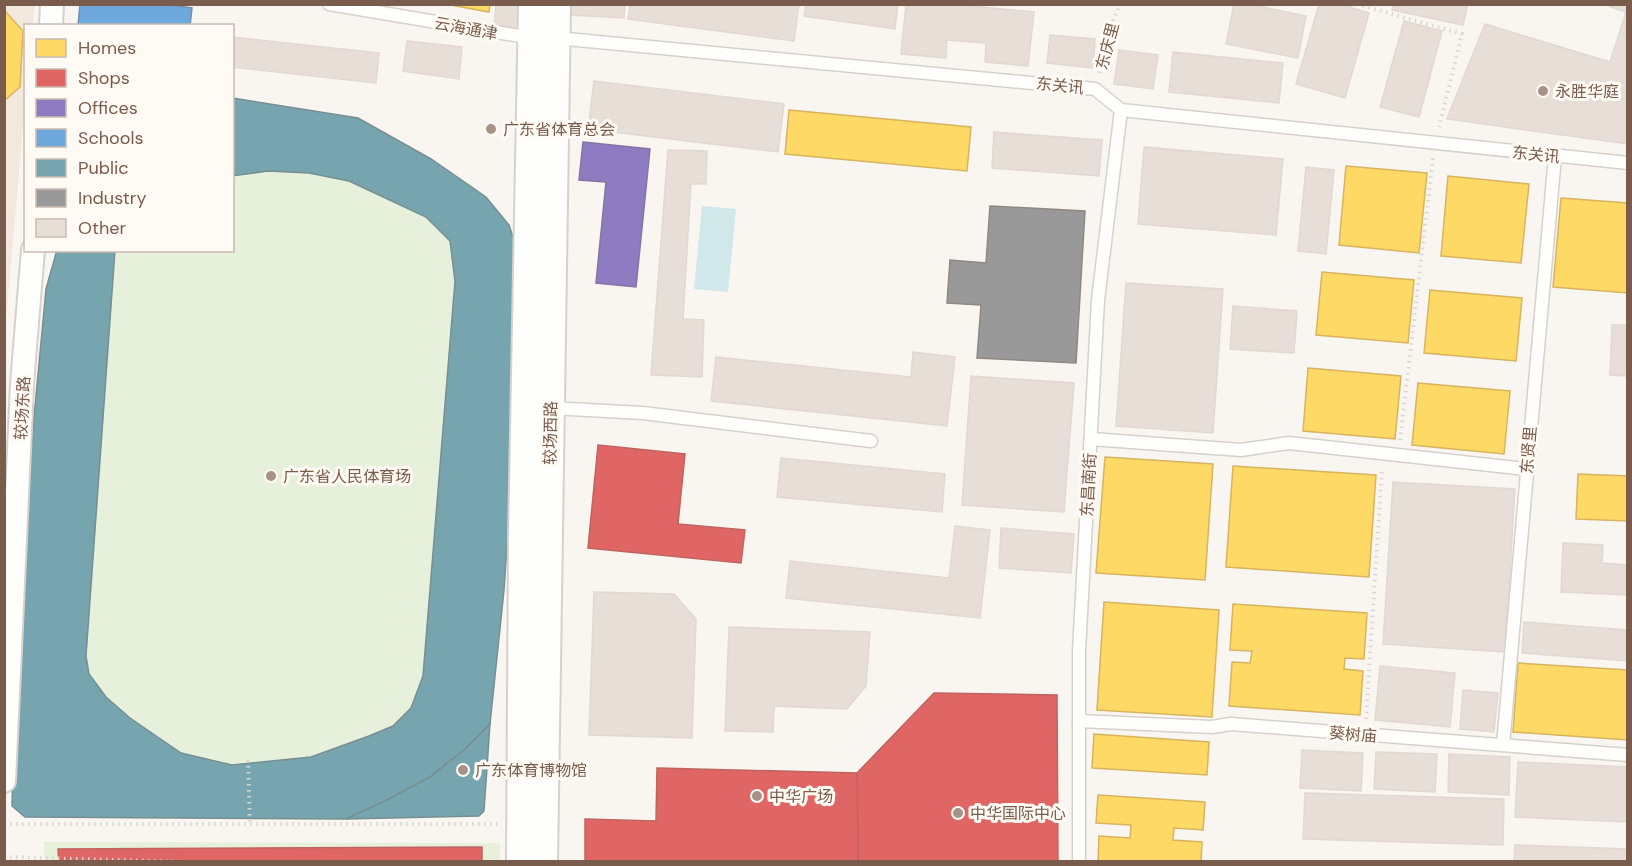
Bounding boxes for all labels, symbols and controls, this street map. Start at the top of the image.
street label: 云海通津 [433,13,499,44]
street label: 东庆里 [1091,20,1124,72]
legend [24,24,234,252]
text: Homes [78,36,136,60]
text: Shops [78,66,130,90]
street label: 东关讯 [1035,73,1085,98]
place label: 永胜华庭 [1555,81,1619,102]
marker: 永胜华庭 [1536,84,1550,98]
text: Offices [78,96,138,120]
place label: 广东省体育总会 [503,119,615,140]
marker: 广东省体育总会 [484,122,498,136]
text: Schools [78,126,143,150]
street label: 东关讯 [1511,142,1561,167]
text: Public [78,156,129,180]
text: Industry [78,186,147,210]
text: Other [78,216,127,240]
street label: 较场东路 [10,376,35,441]
street label: 较场西路 [539,401,562,465]
street label: 东贤里 [1516,425,1541,475]
street label: 东昌南街 [1076,453,1101,518]
place label: 广东省人民体育场 [283,466,411,487]
marker: 广东省人民体育场 [264,469,278,483]
street label: 葵树庙 [1328,722,1378,747]
place label: 广东体育博物馆 [475,760,587,781]
marker: 广东体育博物馆 [456,763,470,777]
place label: 中华广场 [769,786,833,807]
marker: 中华广场 [750,789,764,803]
place label: 中华国际中心 [970,803,1066,824]
marker: 中华国际中心 [951,806,965,820]

